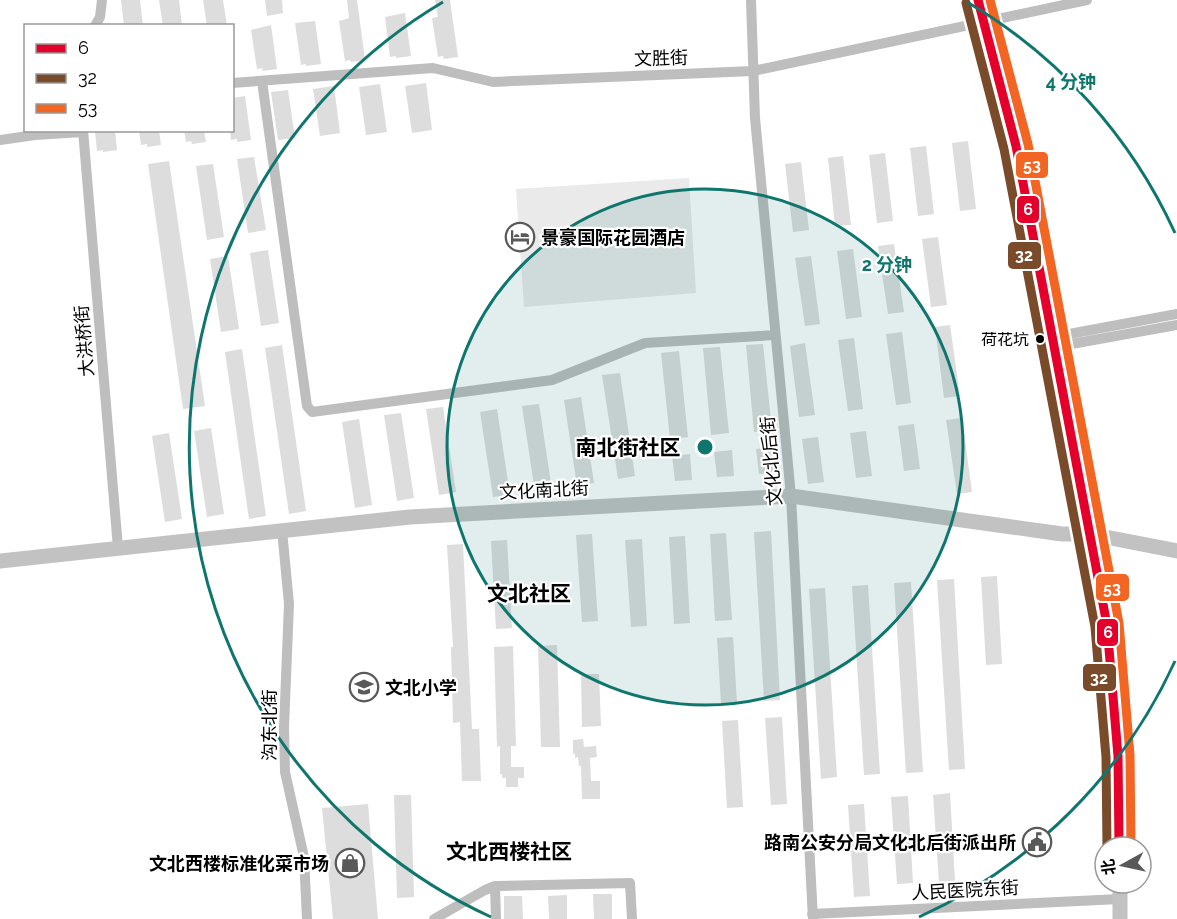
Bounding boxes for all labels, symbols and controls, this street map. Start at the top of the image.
legend [24,24,234,132]
text: 6 [78,37,89,58]
street label: 文胜街 [634,47,688,69]
text: 32 [78,67,97,88]
text: 4 分钟 [1046,71,1096,92]
text: 53 [78,97,97,118]
line badge: 53 [1015,151,1049,179]
text: 53 [1023,156,1041,175]
line badge: 6 [1016,195,1040,224]
text: 6 [1023,200,1033,219]
hotel icon: 景豪国际花园酒店 [504,221,536,253]
place label: 景豪国际花园酒店 [541,227,685,248]
line badge: 32 [1007,241,1042,270]
text: 32 [1015,246,1033,265]
text: 2 分钟 [862,254,912,275]
street label: 大洪桥街 [70,304,98,378]
place label: 荷花坑 [981,330,1029,349]
marker: 荷花坑 [1034,333,1046,345]
street label: 文化北后街 [757,415,785,507]
district label: 南北街社区 [576,435,681,460]
centre of rings [695,437,715,457]
street label: 文化南北街 [499,477,589,503]
line badge: 53 [1095,573,1130,602]
text: 53 [1103,579,1121,598]
district label: 文北社区 [487,581,571,606]
line badge: 6 [1096,618,1119,647]
text: 6 [1103,623,1113,642]
line badge: 32 [1082,663,1117,692]
text: 32 [1090,669,1108,688]
school or university icon: 文北小学 [348,671,380,703]
place label: 文北小学 [385,677,457,698]
street label: 沟东北街 [259,689,280,761]
public building icon: 路南公安分局文化北后街派出所 [1021,826,1053,858]
place label: 路南公安分局文化北后街派出所 [764,832,1016,853]
north arrow [1093,835,1153,895]
district label: 文北西楼社区 [446,839,572,864]
shop icon: 文北西楼标准化菜市场 [334,847,366,879]
place label: 文北西楼标准化菜市场 [149,853,329,874]
text: 北 [1098,858,1119,876]
street label: 人民医院东街 [911,877,1019,903]

